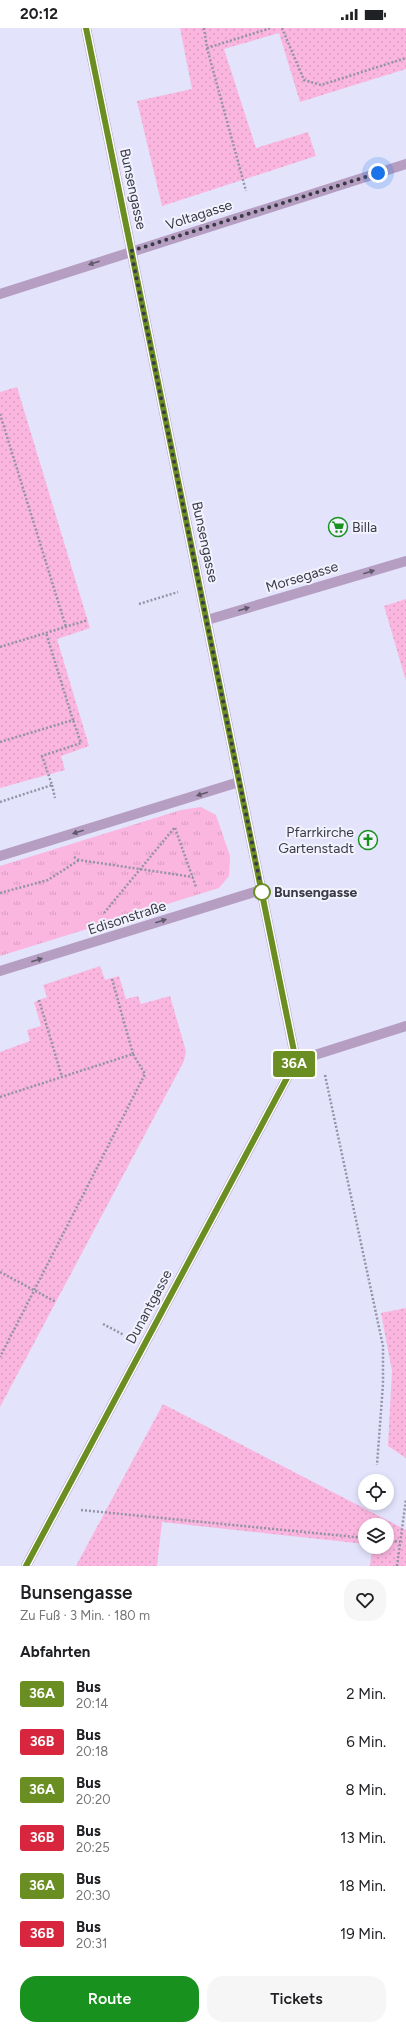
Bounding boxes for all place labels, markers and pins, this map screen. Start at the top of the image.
supermarket icon: Billa [327,516,349,538]
place label: Billa [352,519,377,536]
place label: Pfarrkirche Gartenstadt [278,824,354,857]
church icon: Pfarrkirche Gartenstadt [357,829,379,851]
marker: Bunsengasse [253,883,271,901]
place label: Bunsengasse [274,884,358,901]

